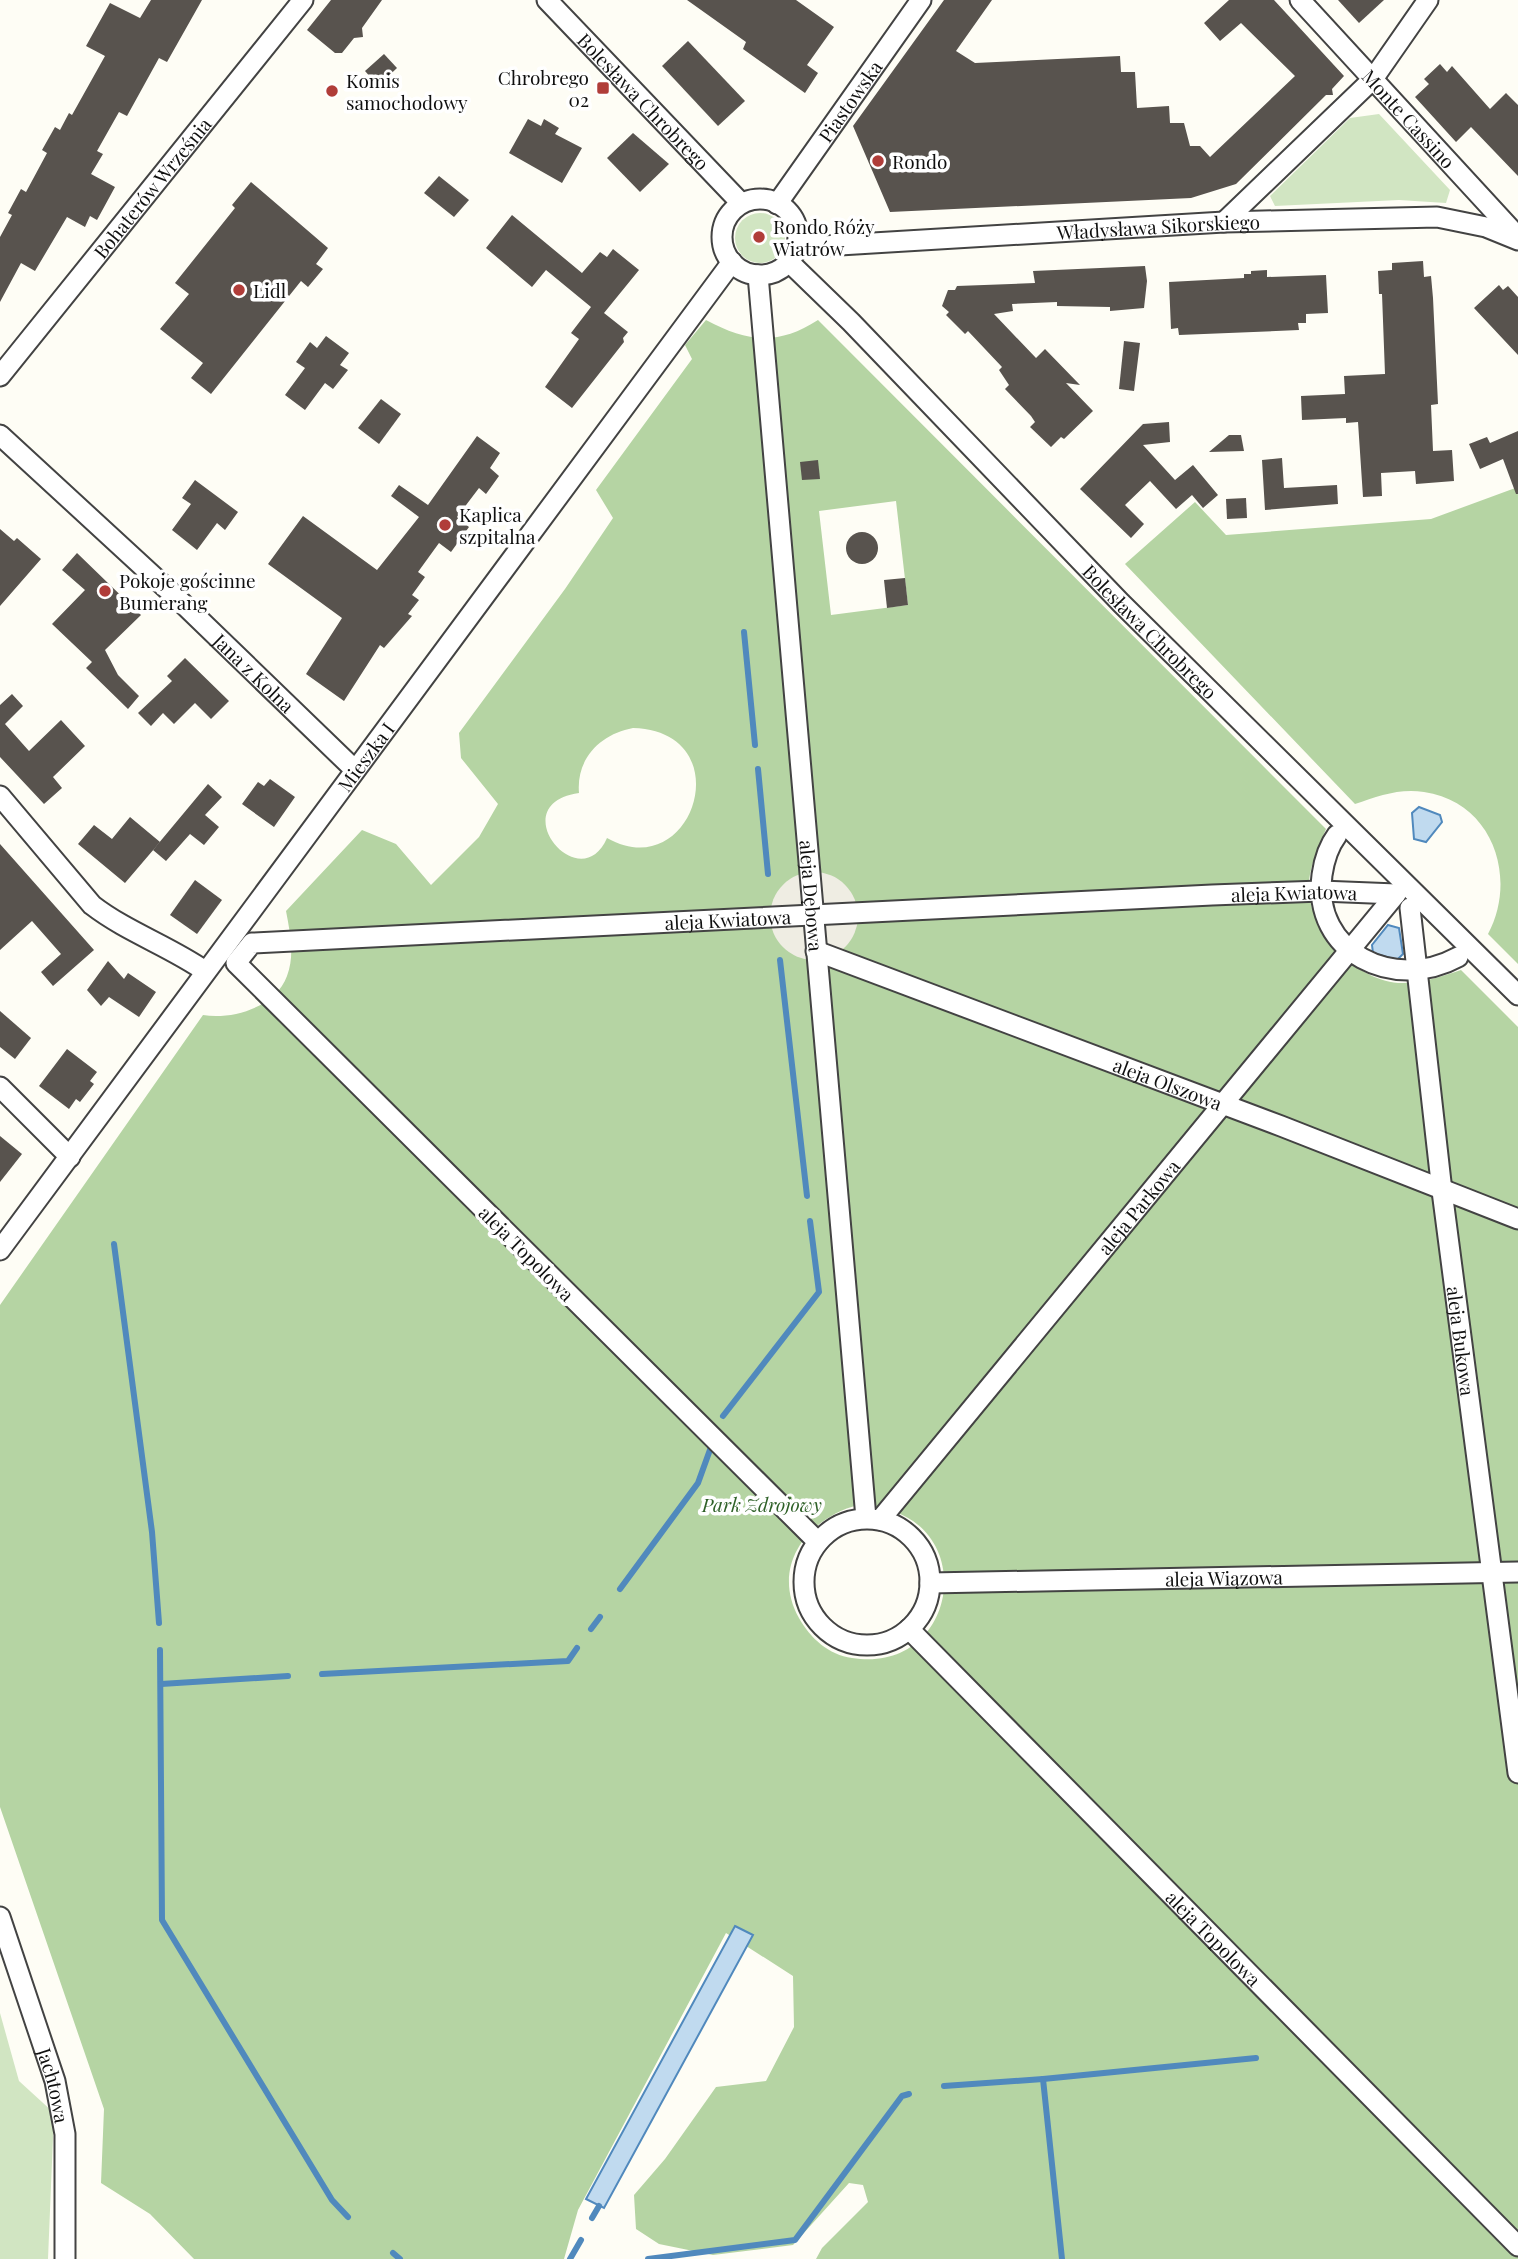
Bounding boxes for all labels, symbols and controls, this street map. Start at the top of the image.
street label: Bolesława Chrobrego [572,27,715,175]
street label: Piastowska [812,55,888,147]
street label: Monte Cassino [1357,63,1461,174]
place label: Chrobrego 02 [498,64,589,112]
place label: Komis samochodowy [346,67,468,115]
marker: Chrobrego 02 [595,80,611,96]
marker: Komis samochodowy [324,83,340,99]
street label: Bohaterów Września [87,111,217,264]
place label: Rondo [892,148,948,174]
marker: Rondo [870,153,886,169]
street label: Władysława Sikorskiego [1055,208,1260,245]
place label: Rondo Róży Wiatrów [772,213,875,261]
marker: Rondo Róży Wiatrów [751,229,767,245]
place label: Lidl [253,277,287,303]
marker: Lidl [231,282,247,298]
place label: Kaplica szpitalna [459,501,536,549]
marker: Kaplica szpitalna [437,517,453,533]
street label: Bolesława Chrobrego [1077,558,1223,704]
place label: Pokoje gościnne Bumerang [119,567,256,615]
marker: Pokoje gościnne Bumerang [97,583,113,599]
street label: Jana z Kolna [207,627,301,718]
street label: Mieszka I [331,717,400,797]
street label: aleja Dębowa [794,839,830,953]
street label: aleja Kwiatowa [1230,878,1358,907]
street label: aleja Kwiatowa [664,903,792,935]
street label: aleja Olszowa [1110,1051,1227,1116]
street label: aleja Parkowa [1091,1153,1186,1260]
street label: aleja Topolowa [474,1200,581,1307]
street label: aleja Bukowa [1442,1284,1482,1398]
park label: Park Zdrojowy [701,1491,822,1517]
street label: aleja Wiązowa [1165,1563,1284,1592]
street label: aleja Topolowa [1161,1884,1267,1992]
street label: Jachtowa [31,2043,76,2126]

